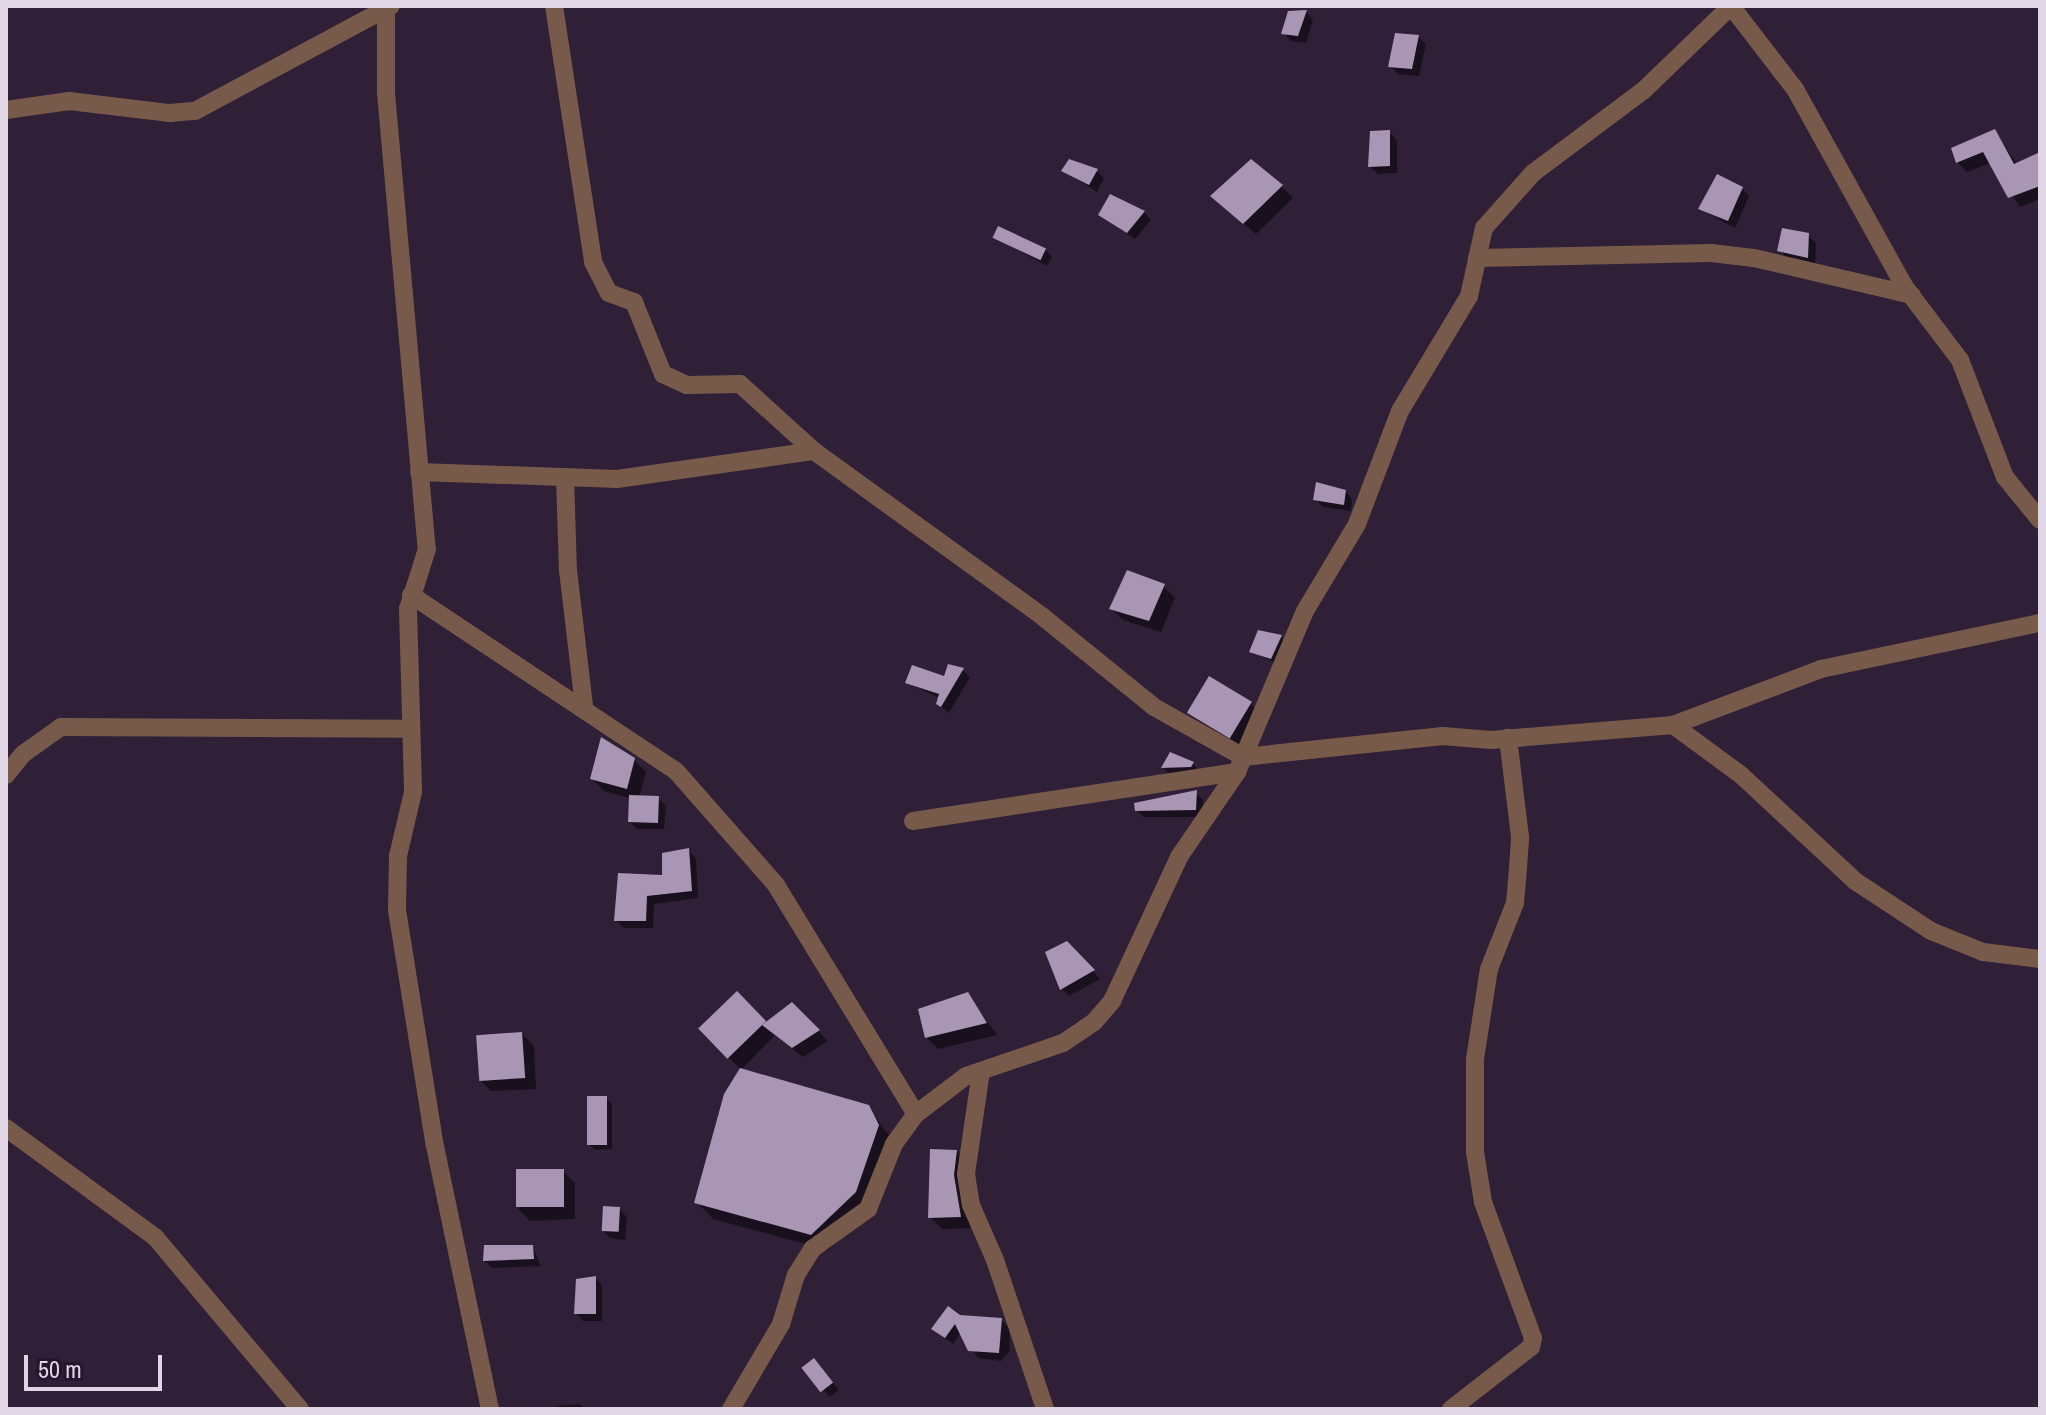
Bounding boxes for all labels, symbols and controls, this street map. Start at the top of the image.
scale bar [28,1339,166,1389]
text: 50 m [38,1353,82,1385]

